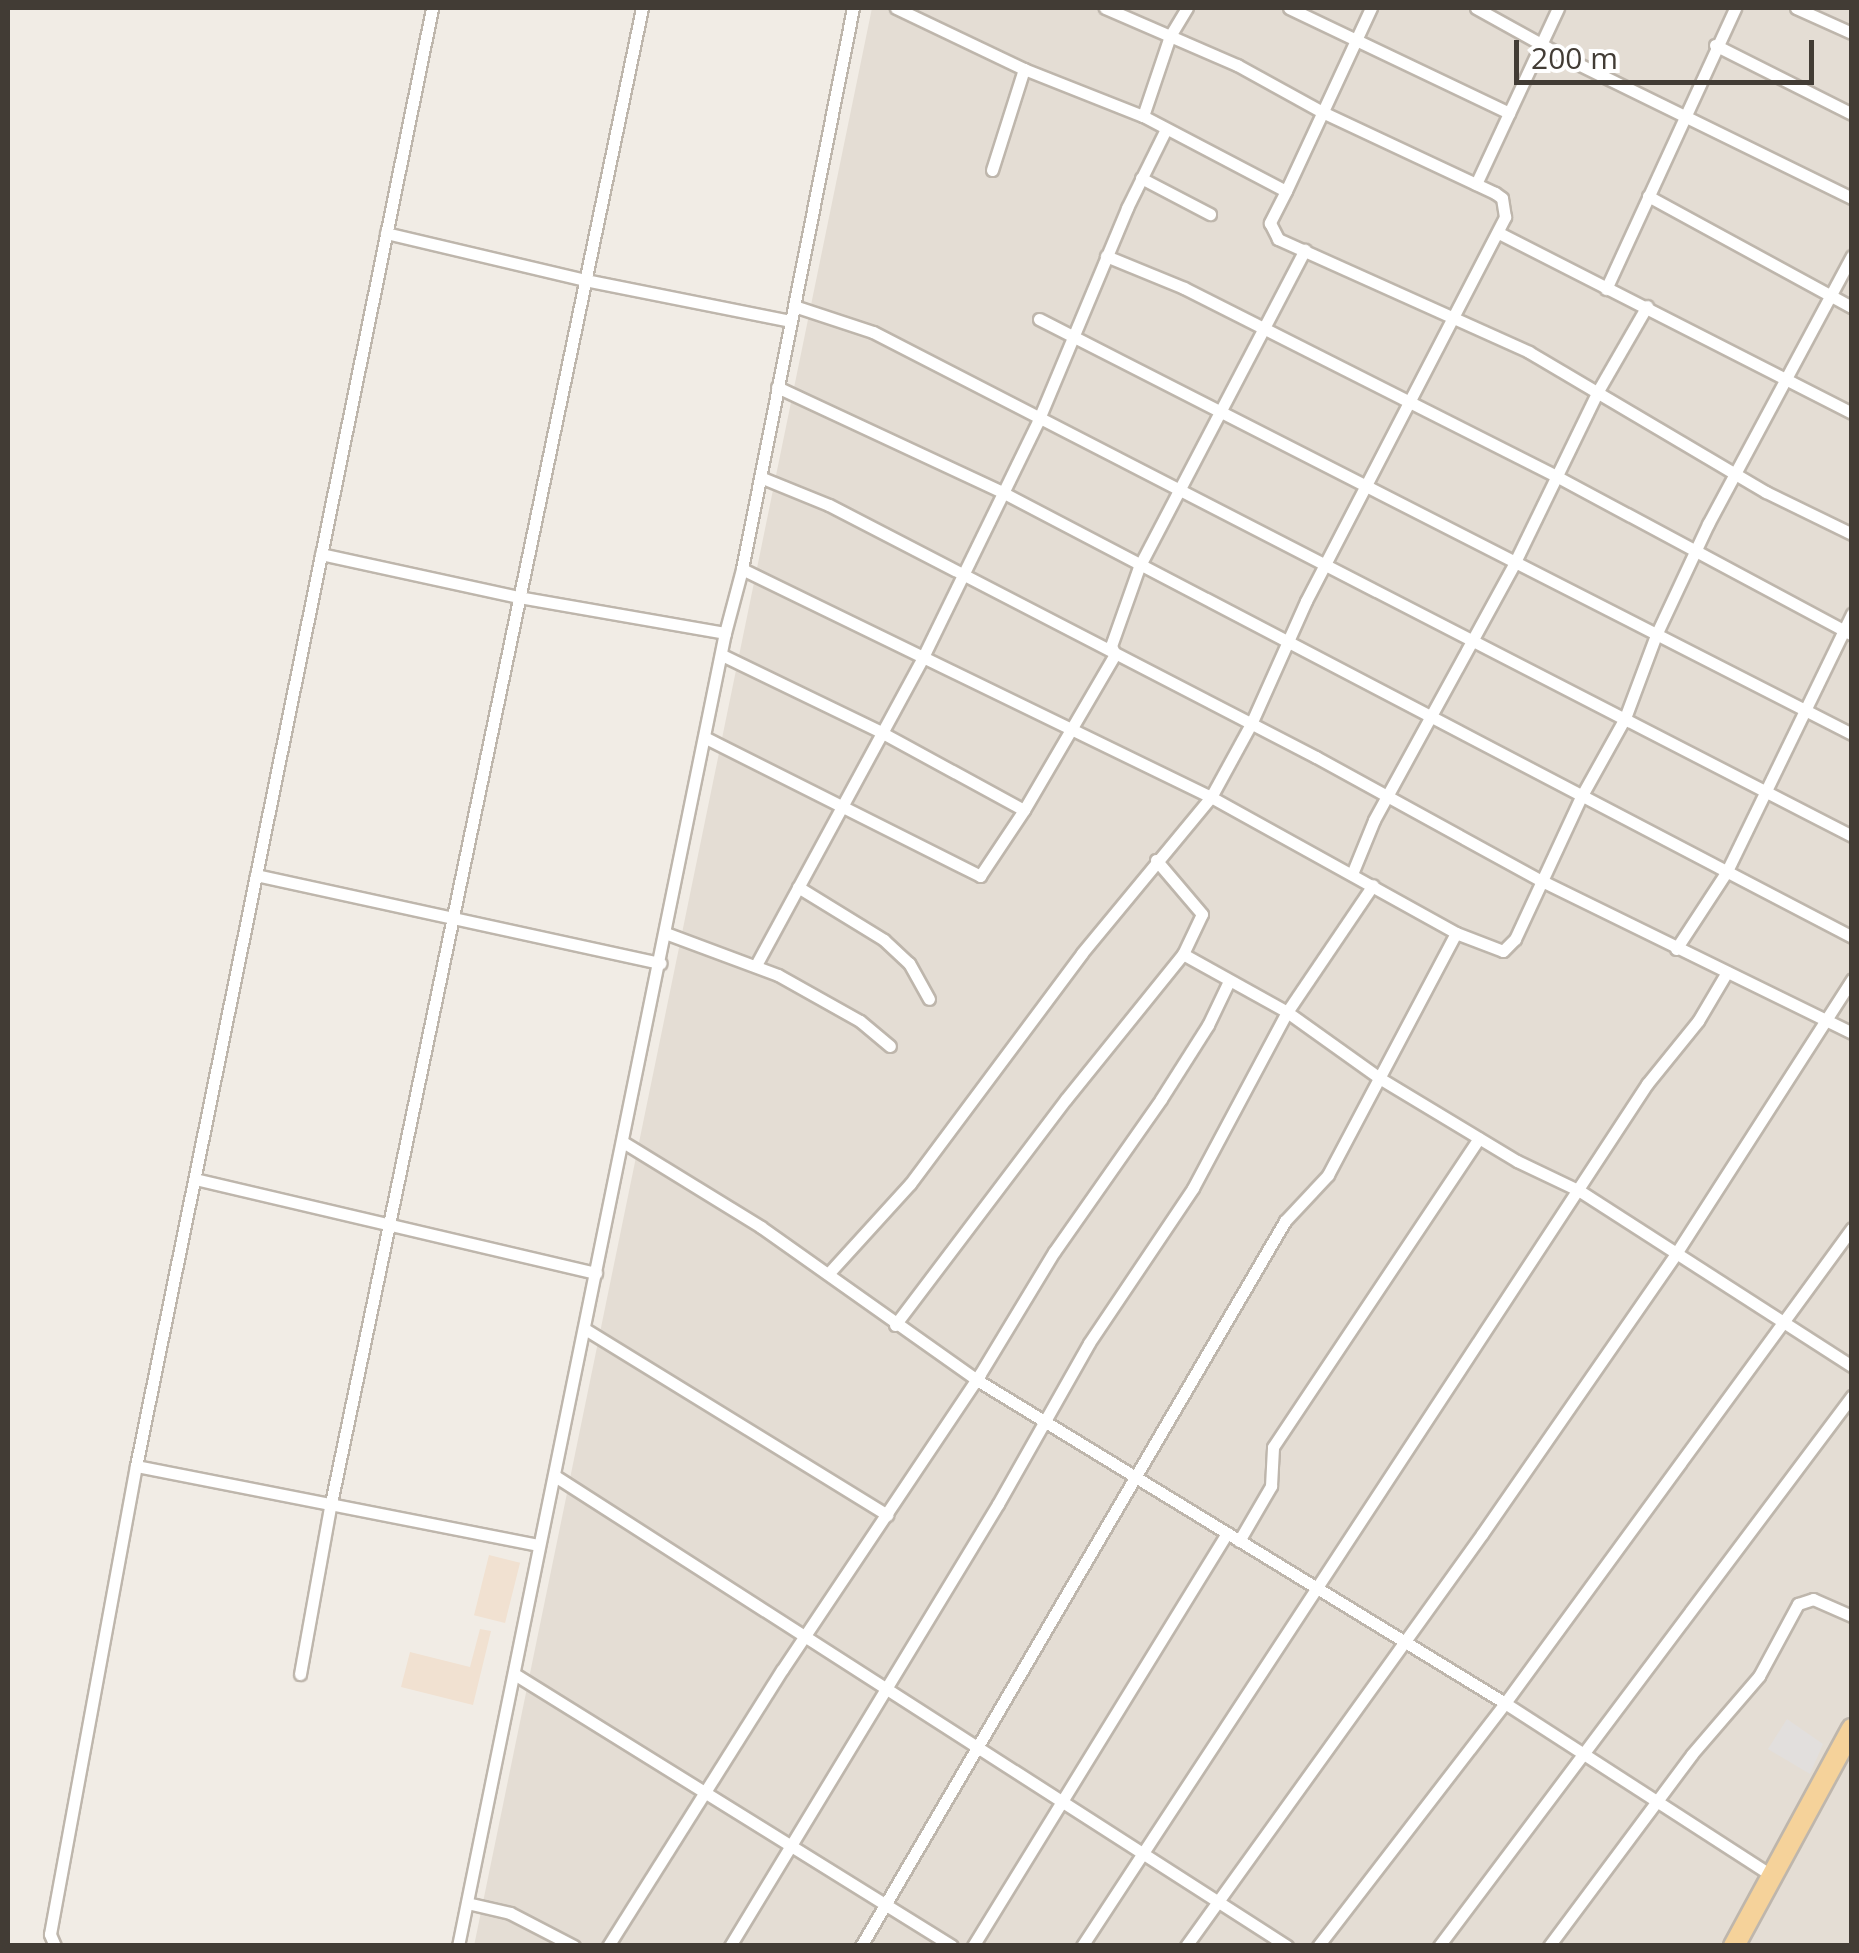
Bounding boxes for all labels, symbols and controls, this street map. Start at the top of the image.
scale bar [1519,20,1819,82]
text: 200 m [1531,37,1618,78]

